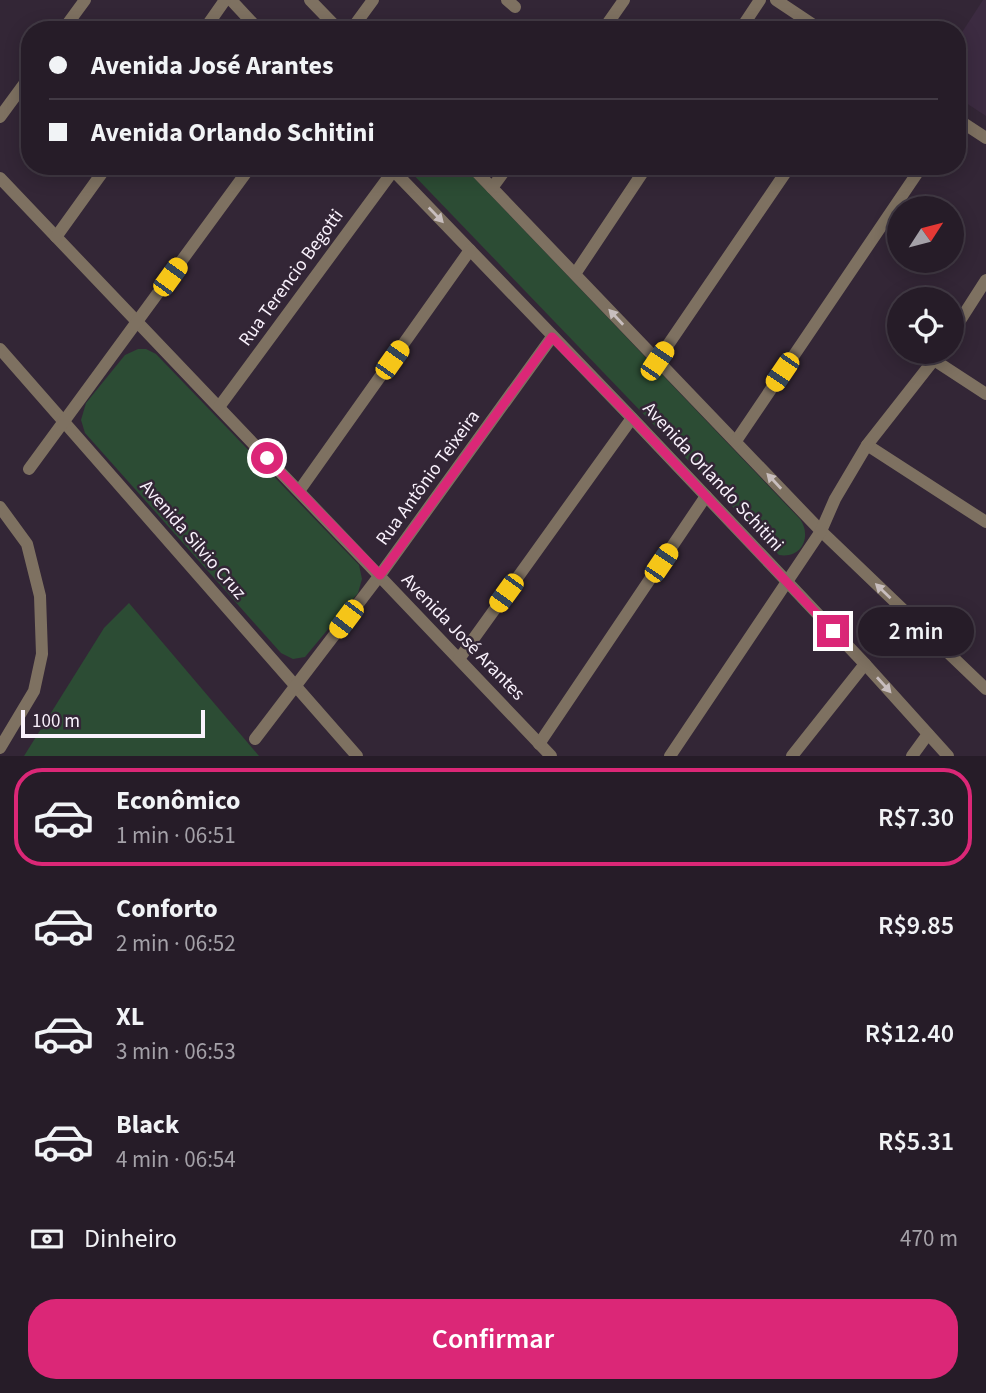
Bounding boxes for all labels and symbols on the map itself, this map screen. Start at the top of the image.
north arrow [887,196,964,273]
street label: Rua Terencio Begotti [232,204,350,352]
one-way arrow [427,207,444,224]
car [150,254,191,300]
one-way arrow [609,309,625,326]
car [372,337,413,383]
car [637,338,678,384]
car [762,349,803,395]
street label: Avenida Orlando Schitini [636,396,790,558]
street label: Rua Antônio Teixeira [370,404,487,551]
route start [251,442,283,474]
one-way arrow [766,473,782,490]
street label: Avenida Silvio Cruz [133,474,252,606]
car [641,540,682,586]
street label: Avenida José Arantes [395,567,531,707]
car [486,570,527,616]
one-way arrow [875,584,892,600]
car [325,596,368,642]
callout: 2 min [858,606,973,656]
route end [817,615,849,647]
one-way arrow [875,676,891,693]
scale bar [21,707,205,739]

